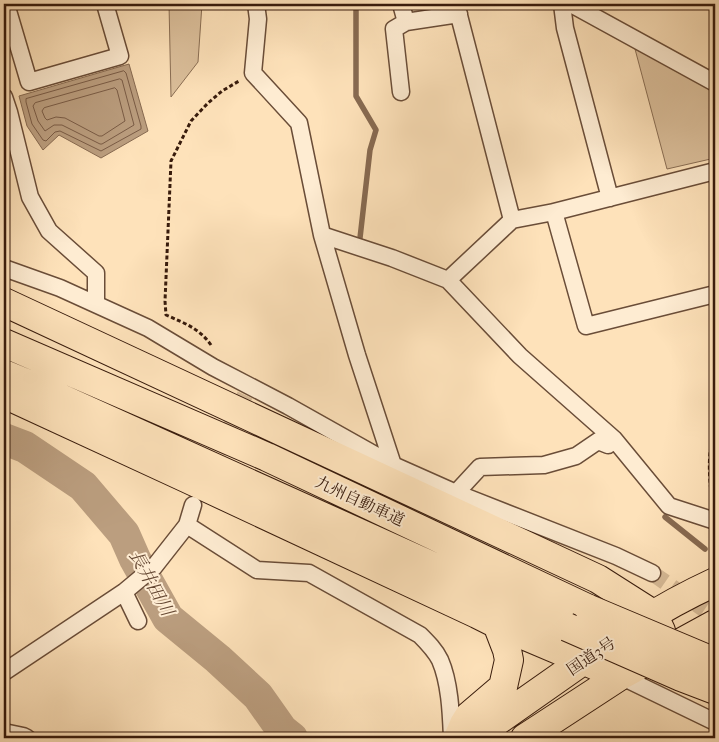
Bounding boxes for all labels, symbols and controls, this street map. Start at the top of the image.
street label: 九州自動車道 [312,472,408,530]
water label: 長井田川 [124,546,179,621]
street label: 国道3号 [563,633,619,679]

